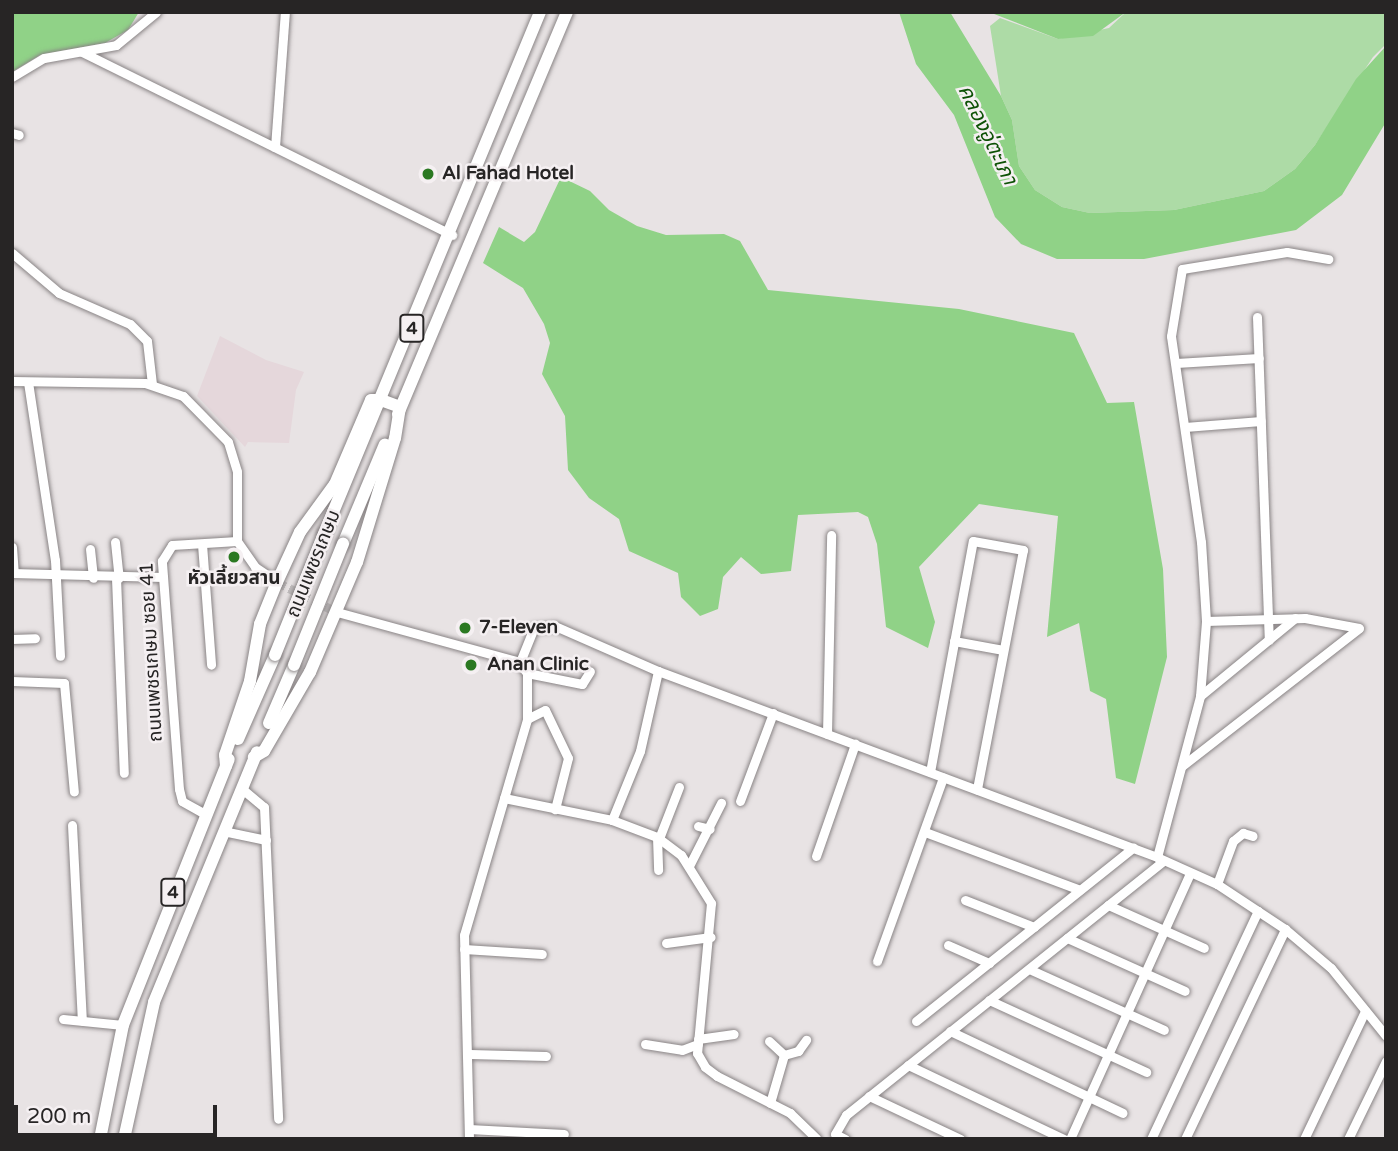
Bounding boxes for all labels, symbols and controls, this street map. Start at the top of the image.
water label: คลองอู่ตะเภา [952,81,1022,189]
place label: Al Fahad Hotel [442,163,574,185]
marker: Al Fahad Hotel [420,166,436,182]
road number: 4 [398,314,426,342]
street label: ถนนเพชรเกษม [282,507,346,621]
marker: หัวเลี้ยวสาน [226,549,242,565]
street label: ถนนเพชรเกษม ซอย 41 [136,561,168,743]
place label: หัวเลี้ยวสาน [188,568,280,590]
place label: 7-Eleven [479,617,558,639]
marker: 7-Eleven [457,620,473,636]
place label: Anan Clinic [487,654,589,676]
marker: Anan Clinic [461,655,481,675]
road number: 4 [159,878,187,906]
scale bar [18,1092,220,1136]
text: 200 m [27,1104,91,1129]

